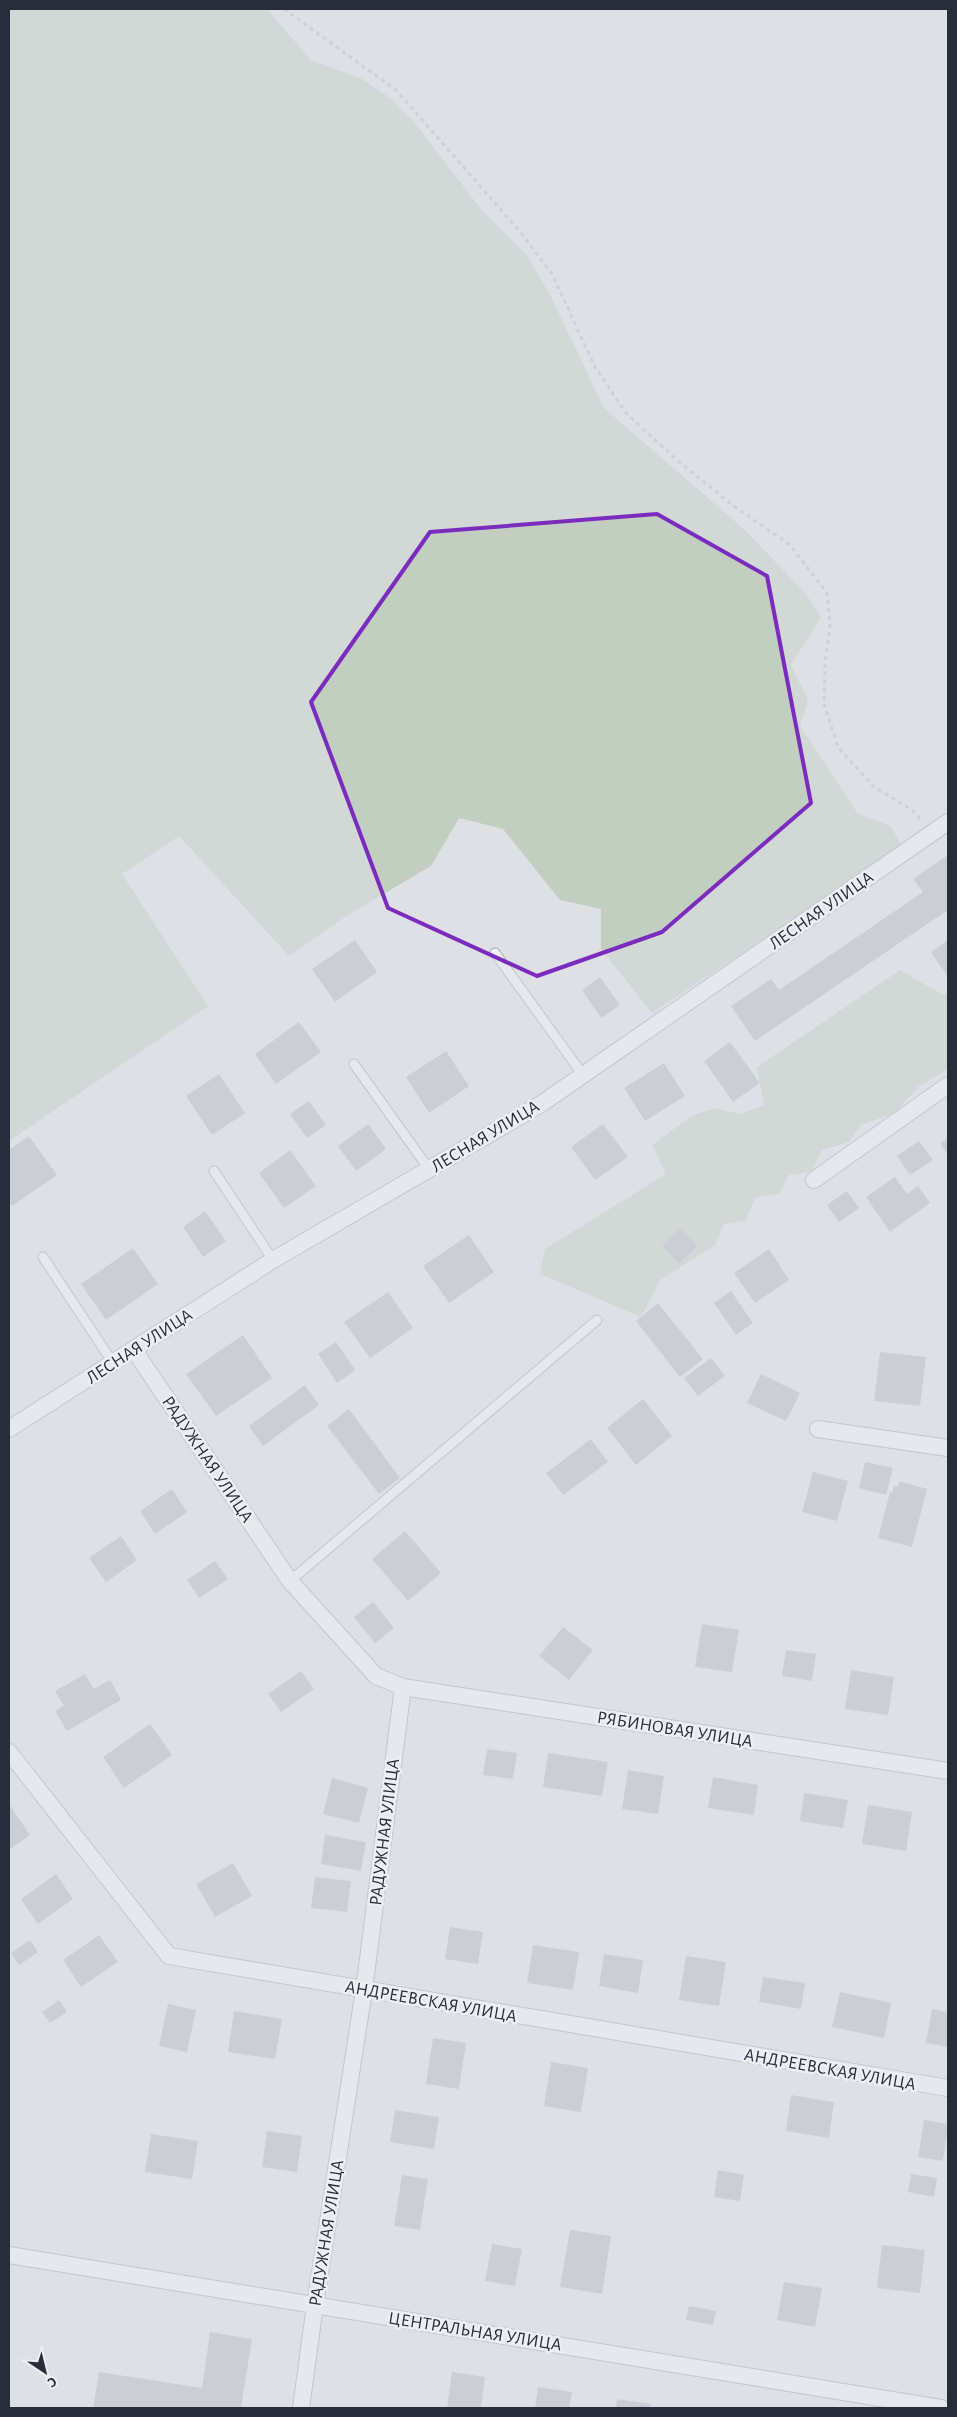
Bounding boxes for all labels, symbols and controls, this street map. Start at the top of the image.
street label: ЛЕСНАЯ УЛИЦА [766,868,877,953]
street label: ЛЕСНАЯ УЛИЦА [428,1097,543,1176]
street label: ЛЕСНАЯ УЛИЦА [83,1306,196,1388]
street label: РАДУЖНАЯ УЛИЦА [158,1393,256,1526]
street label: РЯБИНОВАЯ УЛИЦА [596,1709,754,1751]
street label: РАДУЖНАЯ УЛИЦА [367,1757,403,1907]
street label: АНДРЕЕВСКАЯ УЛИЦА [344,1978,518,2026]
street label: АНДРЕЕВСКАЯ УЛИЦА [743,2046,917,2094]
street label: РАДУЖНАЯ УЛИЦА [307,2158,348,2308]
street label: ЦЕНТРАЛЬНАЯ УЛИЦА [387,2309,563,2355]
north arrow [20,2347,70,2397]
text: С [44,2374,59,2390]

